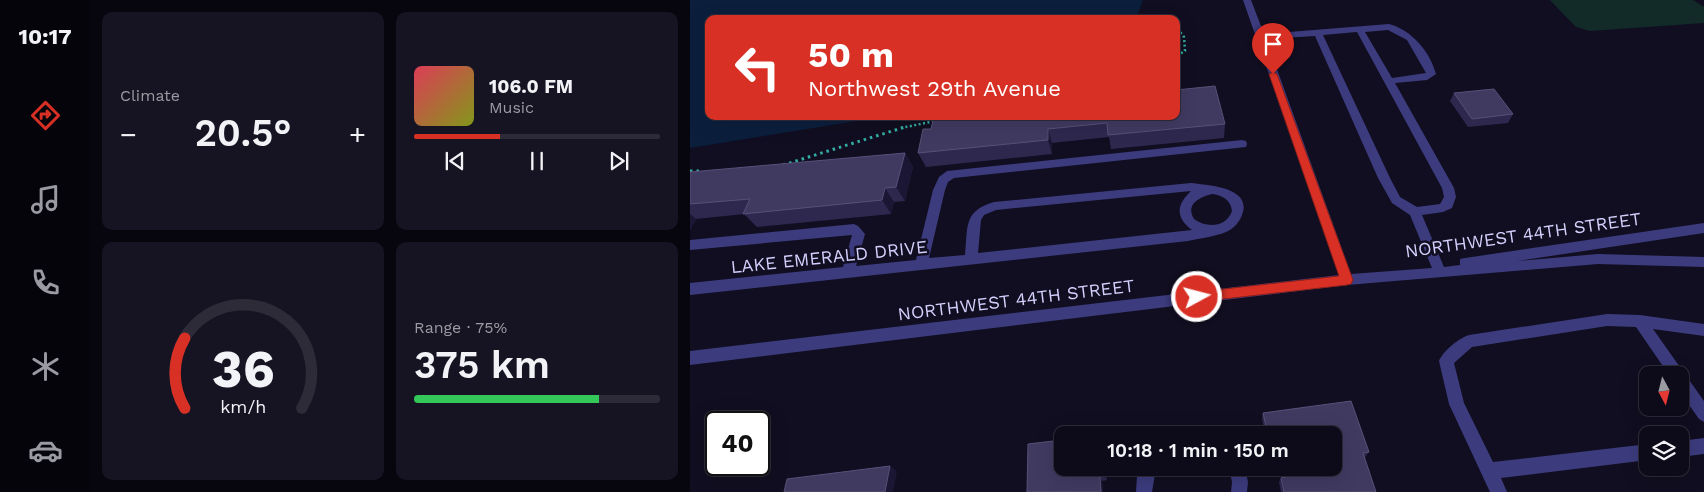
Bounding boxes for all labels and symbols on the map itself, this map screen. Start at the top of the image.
pin [1252,23,1294,74]
street label: NORTHWEST 44TH STREET [1404,208,1642,261]
street label: LAKE EMERALD DRIVE [730,236,928,277]
position arrow [1170,270,1222,322]
street label: NORTHWEST 44TH STREET [896,275,1136,324]
north arrow [1639,366,1689,416]
speed limit sign: 40 [705,411,770,476]

